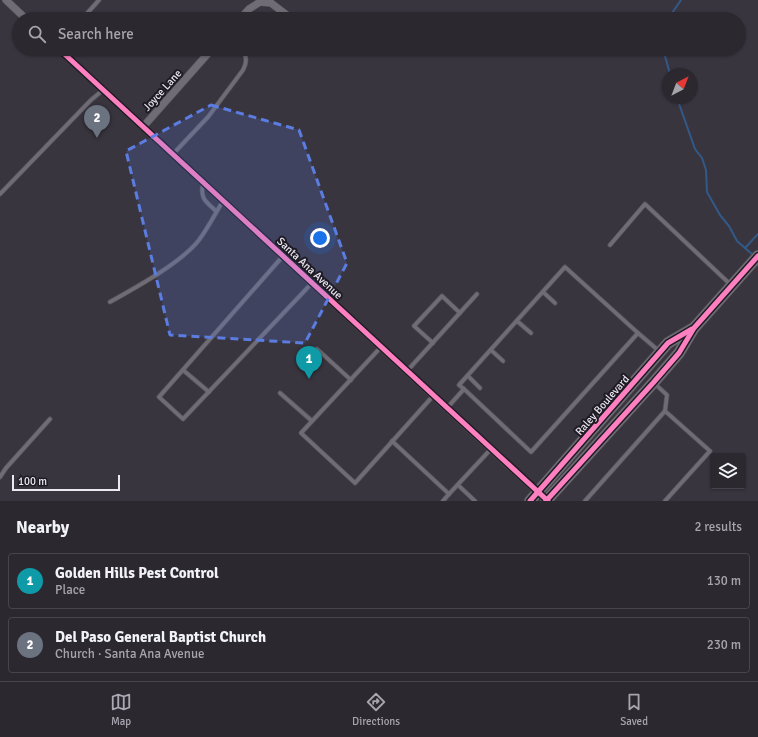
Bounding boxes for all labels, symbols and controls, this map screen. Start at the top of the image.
search box [12,12,746,56]
icon: search [26,23,48,45]
text: Search here [58,25,134,43]
street label: Joyce Lane [140,67,184,114]
north arrow [662,68,698,104]
pin: 2 [84,105,110,138]
your location [310,228,330,248]
street label: Santa Ana Avenue [274,235,345,302]
pin: 1 [296,346,322,379]
street label: Raley Boulevard [573,372,632,438]
map controls [710,453,746,489]
button: layers [710,453,746,489]
scale bar [12,473,120,492]
text: 100 m [18,475,47,488]
text: Nearby [16,517,69,538]
text: 2 results [694,519,742,535]
text: Golden Hills Pest Control [55,564,219,582]
text: 1 [26,573,34,589]
text: 130 m [707,573,741,589]
text: Place [55,582,85,598]
text: Del Paso General Baptist Church [55,628,266,646]
text: 2 [26,637,34,653]
text: 230 m [707,637,741,653]
text: Church · Santa Ana Avenue [55,646,205,662]
tab: Map [110,691,132,728]
tab: Directions [352,691,400,728]
tab: Saved [620,691,648,728]

